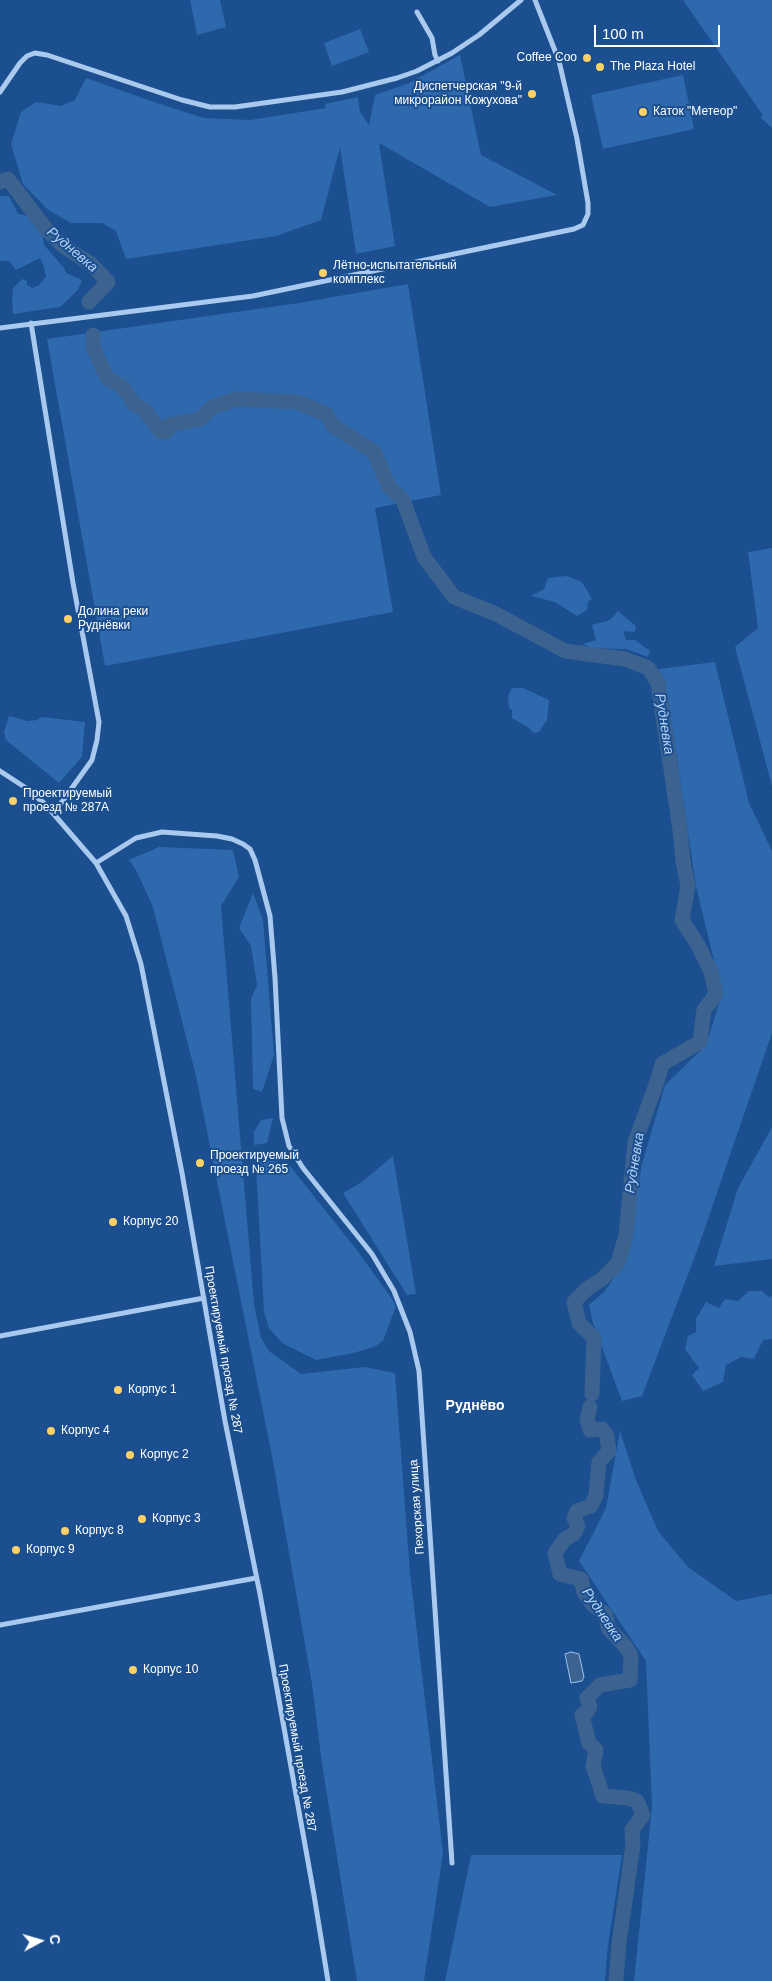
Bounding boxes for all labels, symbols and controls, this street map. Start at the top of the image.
scale bar [597,15,723,47]
text: 100 m [602,25,644,42]
place label: Coffee Coo [517,51,577,65]
marker: Coffee Coo [581,52,593,64]
place label: The Plaza Hotel [610,60,695,74]
marker: The Plaza Hotel [594,61,606,73]
place label: Диспетчерская "9-й микрорайон Кожухова" [394,80,522,108]
marker: Диспетчерская "9-й микрорайон Кожухова" [526,88,538,100]
place label: Каток "Метеор" [653,105,737,119]
marker: Каток "Метеор" [637,106,649,118]
water label: Рудневка [43,224,101,276]
place label: Лётно-испытательный комплекс [333,259,457,287]
marker: Лётно-испытательный комплекс [317,267,329,279]
place label: Долина реки Руднёвки [78,605,148,633]
marker: Долина реки Руднёвки [62,613,74,625]
water label: Рудневка [651,692,677,756]
place label: Проектируемый проезд № 287А [23,787,112,815]
marker: Проектируемый проезд № 287А [7,795,19,807]
water label: Рудневка [622,1131,648,1195]
place label: Проектируемый проезд № 265 [210,1149,299,1177]
marker: Проектируемый проезд № 265 [194,1157,206,1169]
place label: Корпус 20 [123,1215,178,1229]
marker: Корпус 20 [107,1216,119,1228]
street label: Проектируемый проезд № 287 [201,1265,245,1435]
place label: Корпус 1 [128,1383,177,1397]
marker: Корпус 1 [112,1384,124,1396]
district label: Руднёво [446,1398,504,1414]
place label: Корпус 4 [61,1424,110,1438]
marker: Корпус 4 [45,1425,57,1437]
place label: Корпус 2 [140,1448,189,1462]
marker: Корпус 2 [124,1449,136,1461]
street label: Пехорская улица [406,1459,428,1555]
place label: Корпус 3 [152,1512,201,1526]
marker: Корпус 3 [136,1513,148,1525]
place label: Корпус 8 [75,1524,124,1538]
marker: Корпус 8 [59,1525,71,1537]
place label: Корпус 9 [26,1543,75,1557]
marker: Корпус 9 [10,1544,22,1556]
water label: Рудневка [578,1585,626,1645]
place label: Корпус 10 [143,1663,198,1677]
street label: Проектируемый проезд № 287 [275,1663,319,1833]
marker: Корпус 10 [127,1664,139,1676]
north arrow [15,1916,65,1966]
text: С [46,1934,63,1945]

